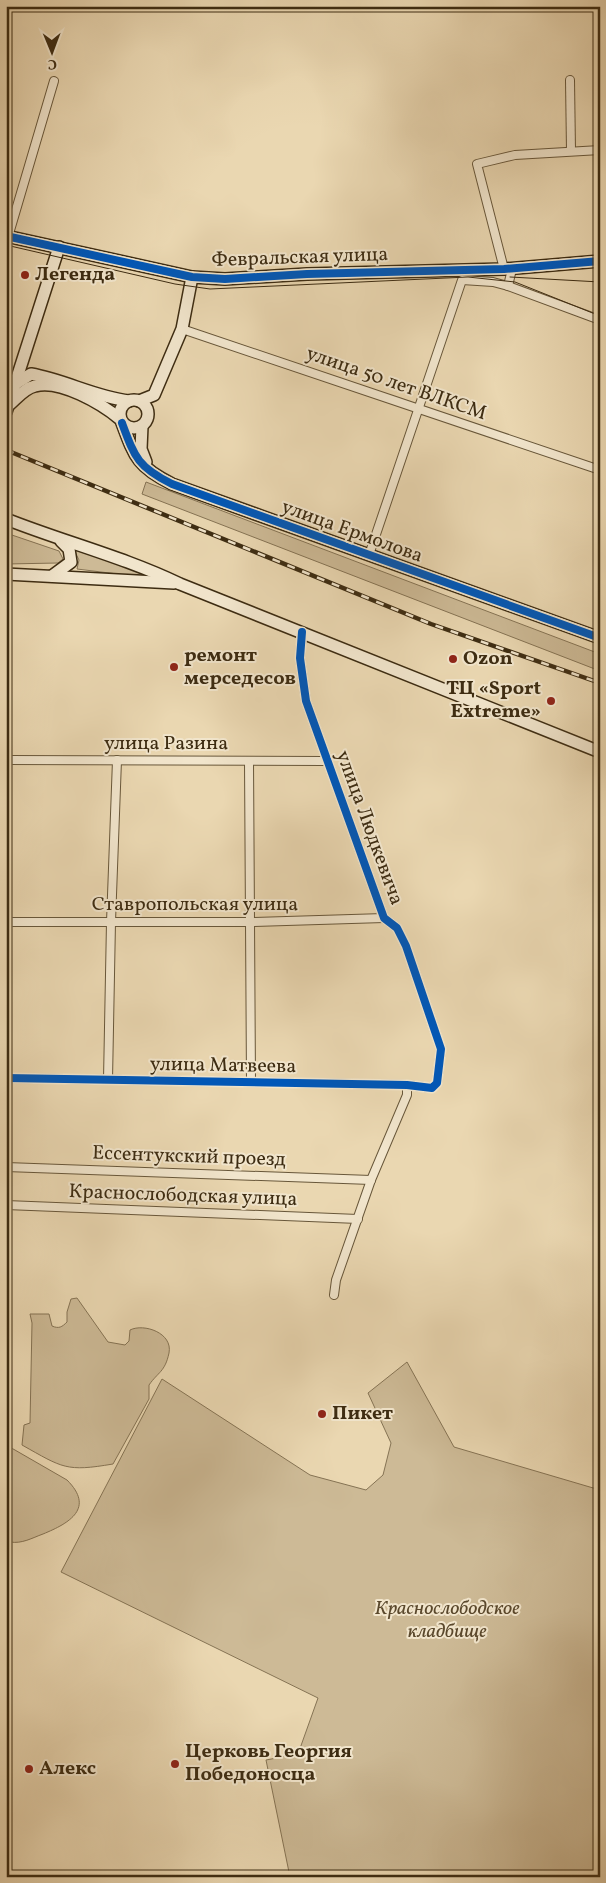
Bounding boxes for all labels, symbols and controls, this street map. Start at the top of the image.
north arrow [28,28,78,78]
text: С [48,54,57,73]
street label: Февральская улица [211,241,389,275]
place label: Легенда [35,261,115,289]
marker: Легенда [19,269,31,281]
street label: улица 50 лет ВЛКСМ [302,340,490,428]
street label: улица Ермолова [277,493,427,571]
place label: ремонт мерседесов [184,642,296,693]
place label: Ozon [463,645,513,673]
marker: Ozon [447,653,459,665]
marker: ремонт мерседесов [168,661,180,673]
place label: ТЦ «Sport Extreme» [446,675,541,726]
marker: ТЦ «Sport Extreme» [545,695,557,707]
street label: улица Разина [104,730,228,758]
street label: улица Людкевича [328,747,410,909]
street label: Ставропольская улица [92,891,298,919]
street label: улица Матвеева [149,1051,297,1081]
street label: Ессентукский проезд [92,1140,286,1174]
street label: Краснослободская улица [68,1178,298,1214]
place label: Пикет [332,1400,393,1428]
marker: Пикет [316,1408,328,1420]
park label: Краснослободское кладбище [375,1595,520,1646]
place label: Церковь Георгия Победоносца [185,1738,352,1789]
place label: Алекс [39,1755,96,1783]
marker: Церковь Георгия Победоносца [169,1758,181,1770]
marker: Алекс [23,1763,35,1775]

